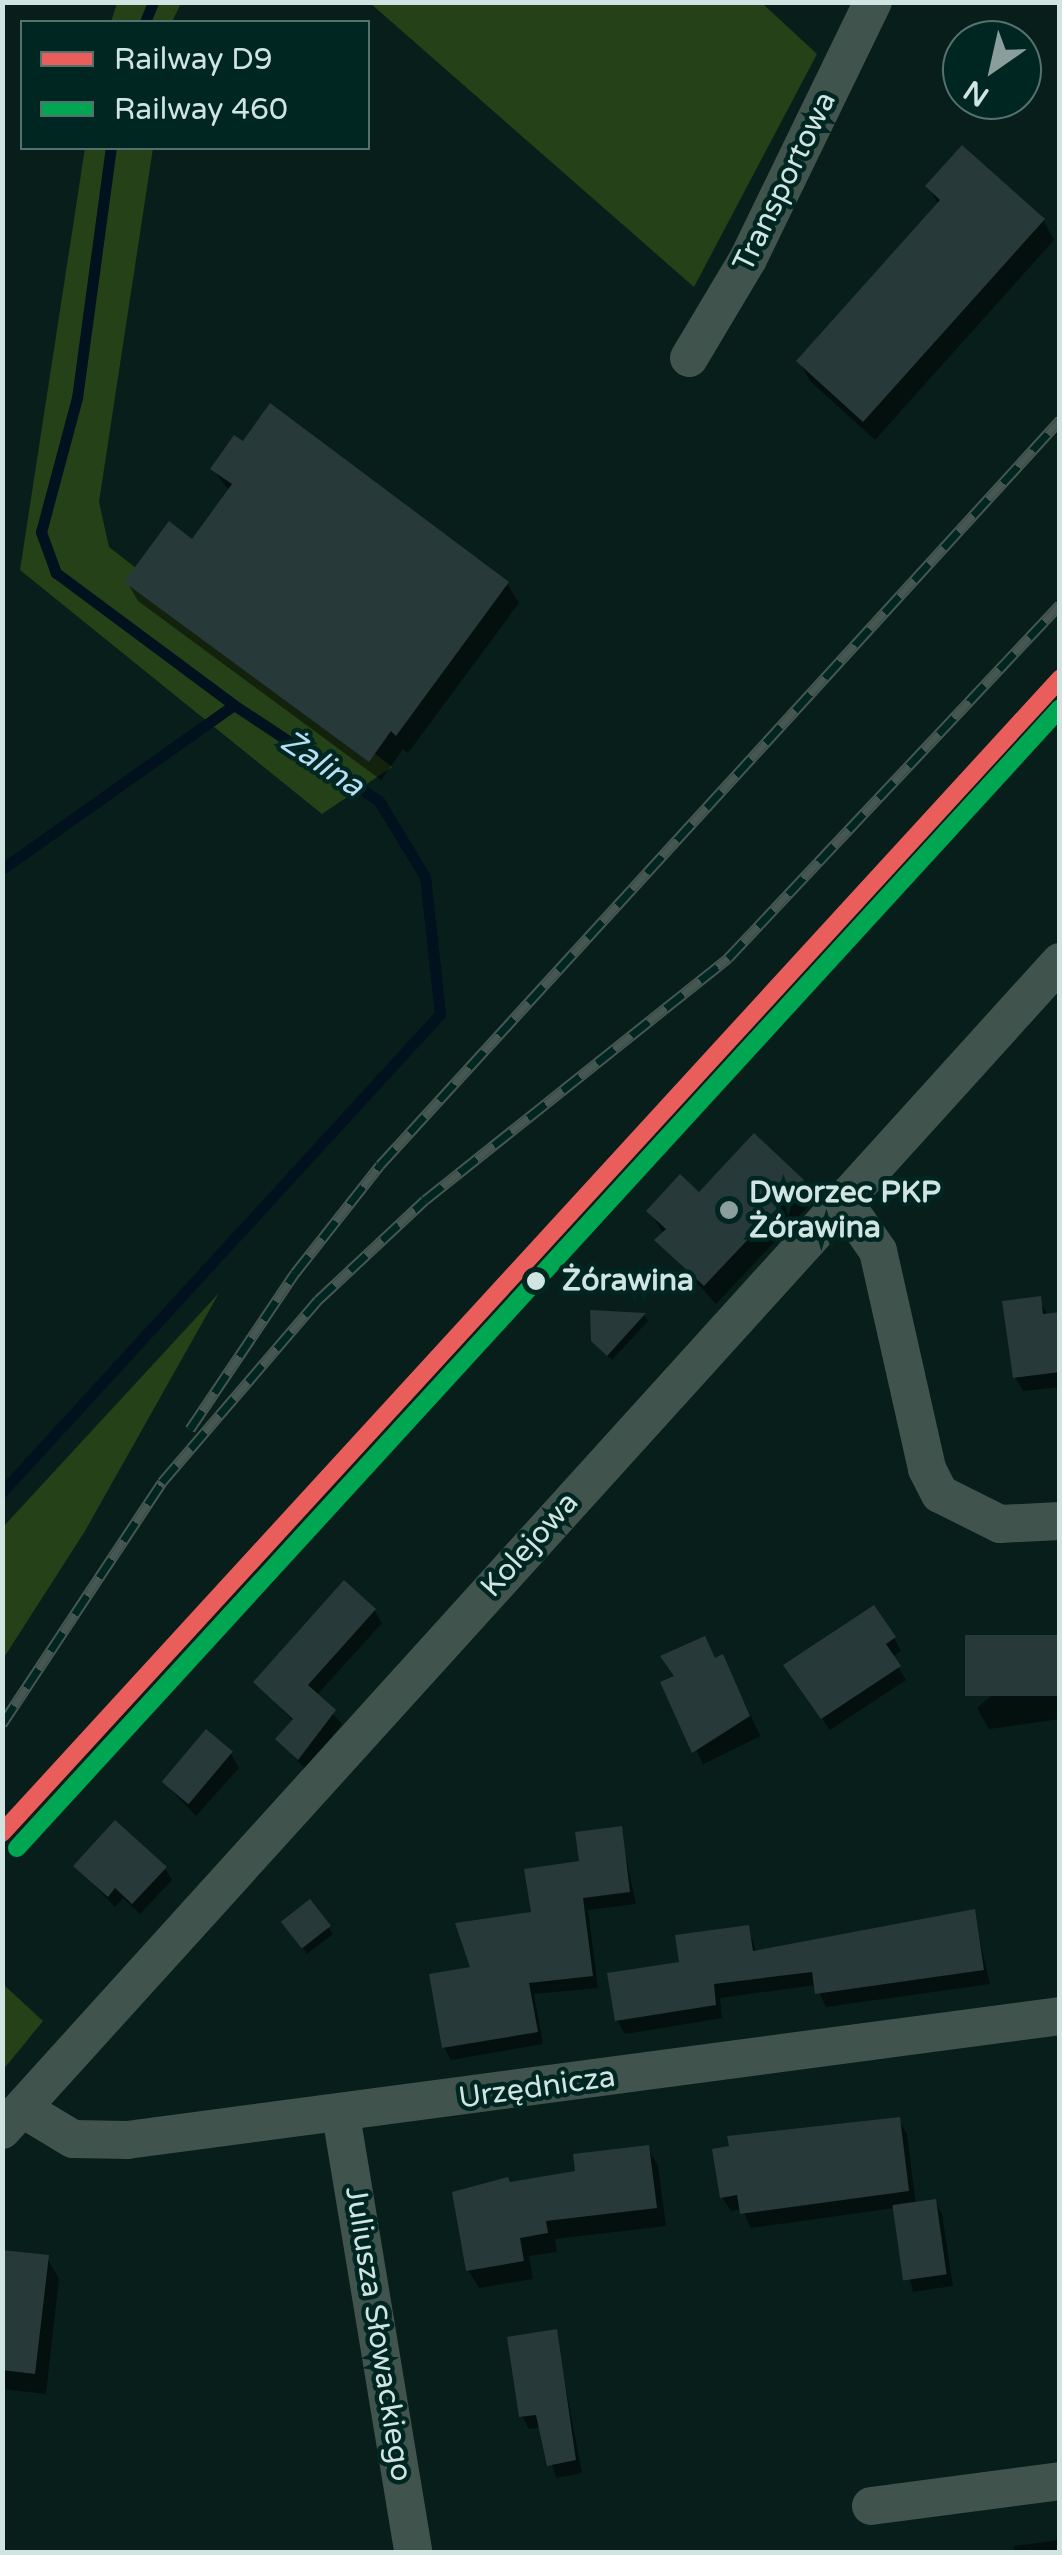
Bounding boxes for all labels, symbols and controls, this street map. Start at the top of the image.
legend [20,20,370,150]
north arrow [942,20,1042,120]
text: Railway D9 [114,41,273,78]
text: N [958,73,995,114]
street label: Transportowa [726,86,844,278]
text: Railway 460 [114,91,288,128]
water label: Żalina [273,722,371,806]
place label: Dworzec PKP Żórawina [749,1175,941,1246]
marker: Dworzec PKP Żórawina [718,1199,740,1221]
place label: Żórawina [562,1263,694,1299]
marker: Żórawina [519,1264,553,1298]
street label: Kolejowa [474,1485,586,1605]
street label: Urzędnicza [456,2059,618,2117]
street label: Juliusza Słowackiego [337,2184,419,2484]

